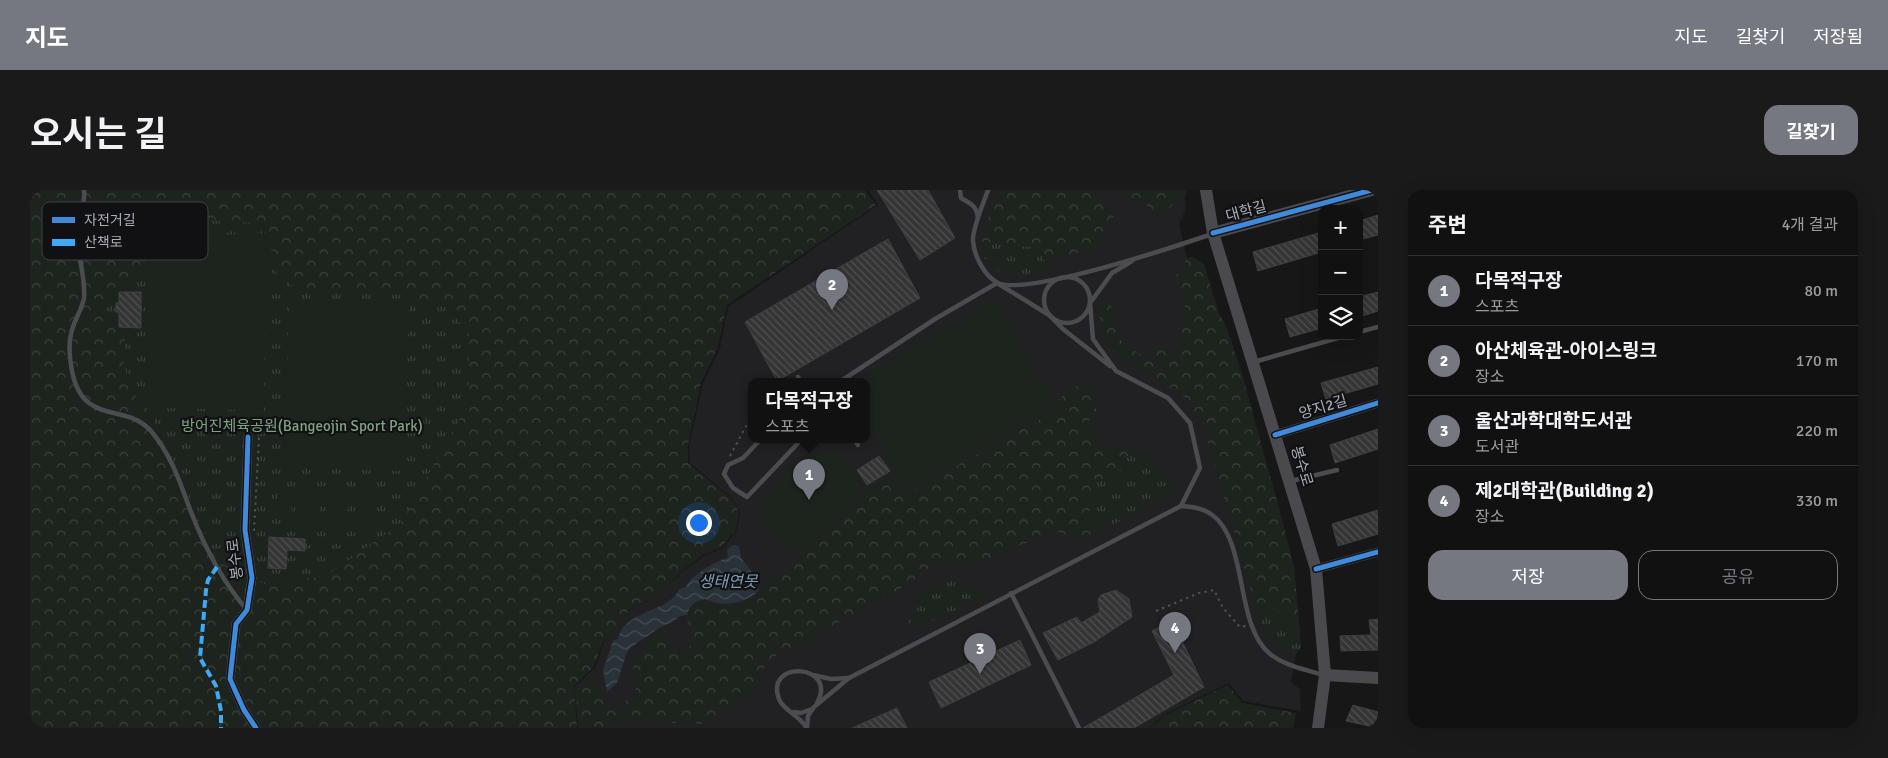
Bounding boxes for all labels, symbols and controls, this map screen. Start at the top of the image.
text: 지도 [25,23,69,53]
text: 지도 [1675,26,1708,48]
text: 길찾기 [1736,26,1785,48]
text: 저장됨 [1813,26,1863,48]
button: 길찾기 [1764,105,1858,155]
text: 오시는 길 [30,113,167,156]
street label: 대학길 [1224,197,1268,225]
legend [42,202,208,260]
map controls [1318,205,1363,340]
button: + [1318,205,1363,250]
text: 자전거길 [84,212,136,229]
text: 주변 [1428,212,1467,238]
text: 4개 결과 [1782,215,1838,235]
text: 산책로 [84,234,123,251]
button: − [1318,250,1363,295]
pin: 2 [816,269,848,310]
text: 다목적구장 [1475,269,1562,293]
text: 1 [1440,281,1448,301]
text: 80 m [1804,281,1838,301]
button: layers [1318,295,1363,340]
text: 스포츠 [1475,297,1519,317]
text: 아산체육관-아이스링크 [1475,339,1657,363]
text: 2 [1440,351,1448,371]
text: 170 m [1796,351,1838,371]
text: 장소 [1475,367,1504,387]
popup [748,378,870,443]
text: 다목적구장 [765,389,853,413]
street label: 양지2길 [1297,391,1349,423]
text: 울산과학대학도서관 [1475,409,1632,433]
park label: 방어진체육공원(Bangeojin Sport Park) [181,417,423,435]
text: 스포츠 [765,417,809,437]
text: 3 [1440,421,1448,441]
text: 220 m [1796,421,1838,441]
text: 도서관 [1475,437,1519,457]
street label: 봉수로 [1287,444,1317,488]
pin: 1 [793,459,825,500]
text: 제2대학관(Building 2) [1475,479,1654,503]
text: 4 [1440,491,1448,511]
text: 330 m [1796,491,1838,511]
text: 장소 [1475,507,1504,527]
your location [686,510,712,536]
street label: 봉수로 [224,537,246,581]
button: 저장 [1428,550,1628,600]
button: 공유 [1638,550,1838,600]
water label: 생태연못 [699,572,759,592]
pin: 4 [1159,612,1191,653]
pin: 3 [964,633,996,674]

